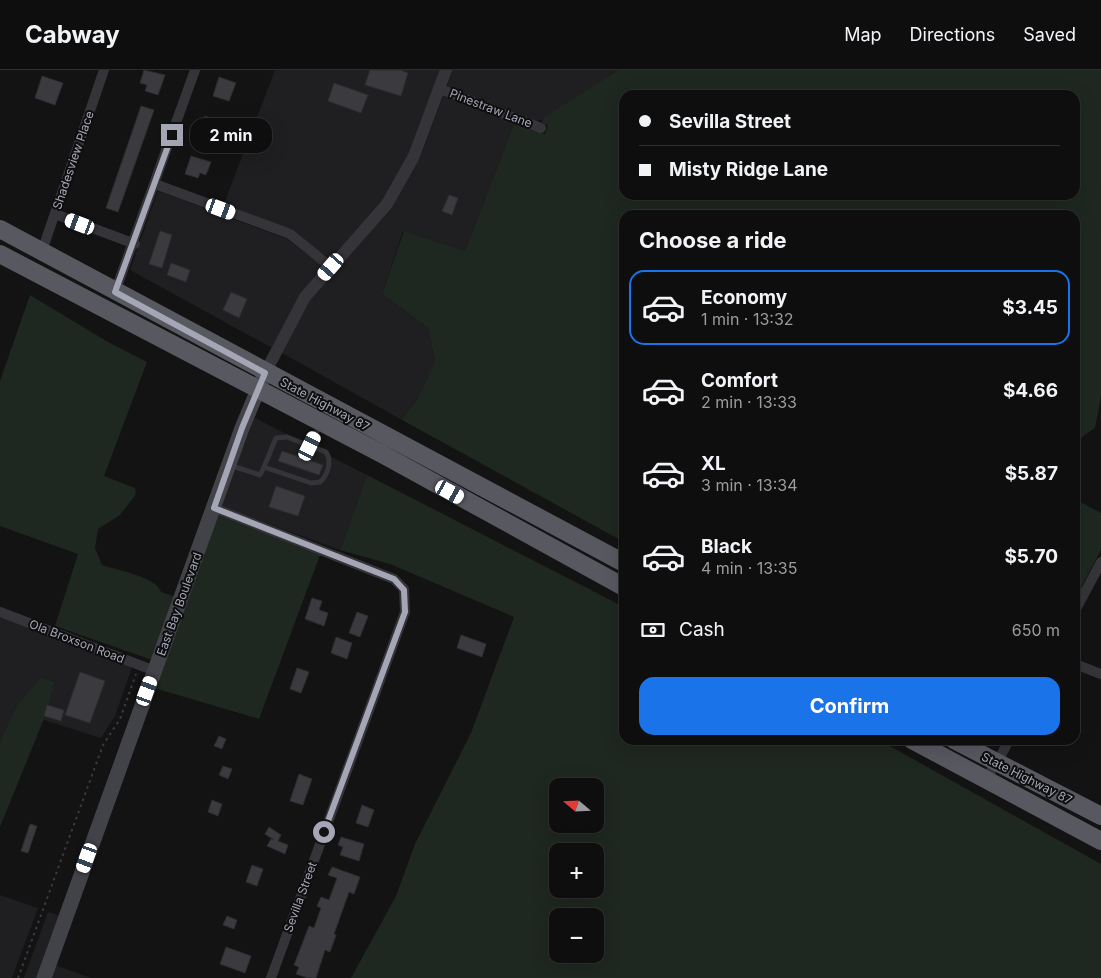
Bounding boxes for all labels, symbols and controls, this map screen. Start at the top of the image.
text: Cabway [25,20,120,49]
text: Map [844,24,882,45]
text: Directions [910,24,995,45]
text: Saved [1023,24,1076,45]
street label: Pinestraw Lane [448,85,534,131]
street label: Shadesview Place [49,109,97,211]
text: Sevilla Street [669,110,791,133]
callout: 2 min [190,118,272,152]
route end [161,124,183,146]
text: 2 min [210,125,252,145]
text: Misty Ridge Lane [669,158,828,181]
car [204,197,237,221]
car [63,212,96,236]
text: Choose a ride [639,227,787,253]
car [315,251,346,283]
icon: car [641,285,686,330]
text: Economy [701,286,787,309]
text: $3.45 [1002,296,1058,319]
text: 1 min · 13:32 [701,309,794,329]
icon: car [641,368,686,413]
text: Comfort [701,369,778,392]
street label: State Highway 87 [278,374,373,434]
text: $4.66 [1003,379,1058,402]
text: 2 min · 13:33 [701,392,797,412]
car [296,429,323,463]
icon: car [641,451,686,496]
text: XL [701,452,726,475]
text: $5.87 [1005,462,1058,485]
text: 3 min · 13:34 [701,475,798,495]
car [433,478,466,506]
icon: car [641,534,686,579]
text: Black [701,535,752,558]
text: $5.70 [1004,545,1058,568]
street label: East Bay Boulevard [153,550,205,658]
text: 4 min · 13:35 [701,558,797,578]
street label: Ola Broxson Road [27,616,127,666]
icon: cash [639,616,667,644]
text: Cash [679,618,725,641]
text: 650 m [1012,620,1060,640]
car [134,674,159,708]
button: Confirm [639,677,1060,735]
street label: State Highway 87 [979,749,1075,807]
north arrow [549,778,604,832]
map controls [549,778,604,963]
route start [313,821,335,843]
car [74,841,99,875]
button: + [549,843,604,898]
street label: Sevilla Street [280,860,320,934]
button: − [549,908,604,963]

